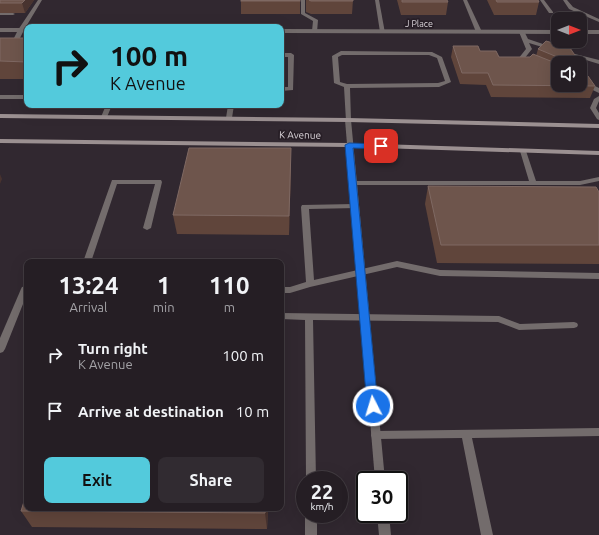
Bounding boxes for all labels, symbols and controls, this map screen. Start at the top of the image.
north arrow [551,12,587,48]
map controls [551,12,587,92]
street label: J Place [405,19,433,29]
icon: right [44,40,96,92]
text: 100 m [110,40,188,71]
button: sound [551,56,587,92]
text: K Avenue [110,73,186,93]
street label: K Avenue [279,129,321,141]
pin [364,129,398,163]
icon: arrive [370,135,392,157]
text: 13:24 [58,272,118,299]
text: 1 [157,272,170,299]
text: 110 [209,272,250,299]
text: Arrival [69,300,107,314]
text: min [153,300,175,314]
text: m [224,300,235,314]
text: Turn right [78,340,148,357]
icon: right [44,344,66,366]
text: 100 m [222,347,264,364]
text: K Avenue [78,357,133,371]
position arrow [352,385,394,427]
icon: arrive [44,400,66,422]
text: Arrive at destination [78,403,224,420]
text: 10 m [236,403,269,420]
button: Exit [44,457,150,503]
button: Share [158,457,264,503]
speed limit sign: 30 [356,471,408,523]
text: 22 [311,480,333,503]
text: km/h [310,501,334,512]

